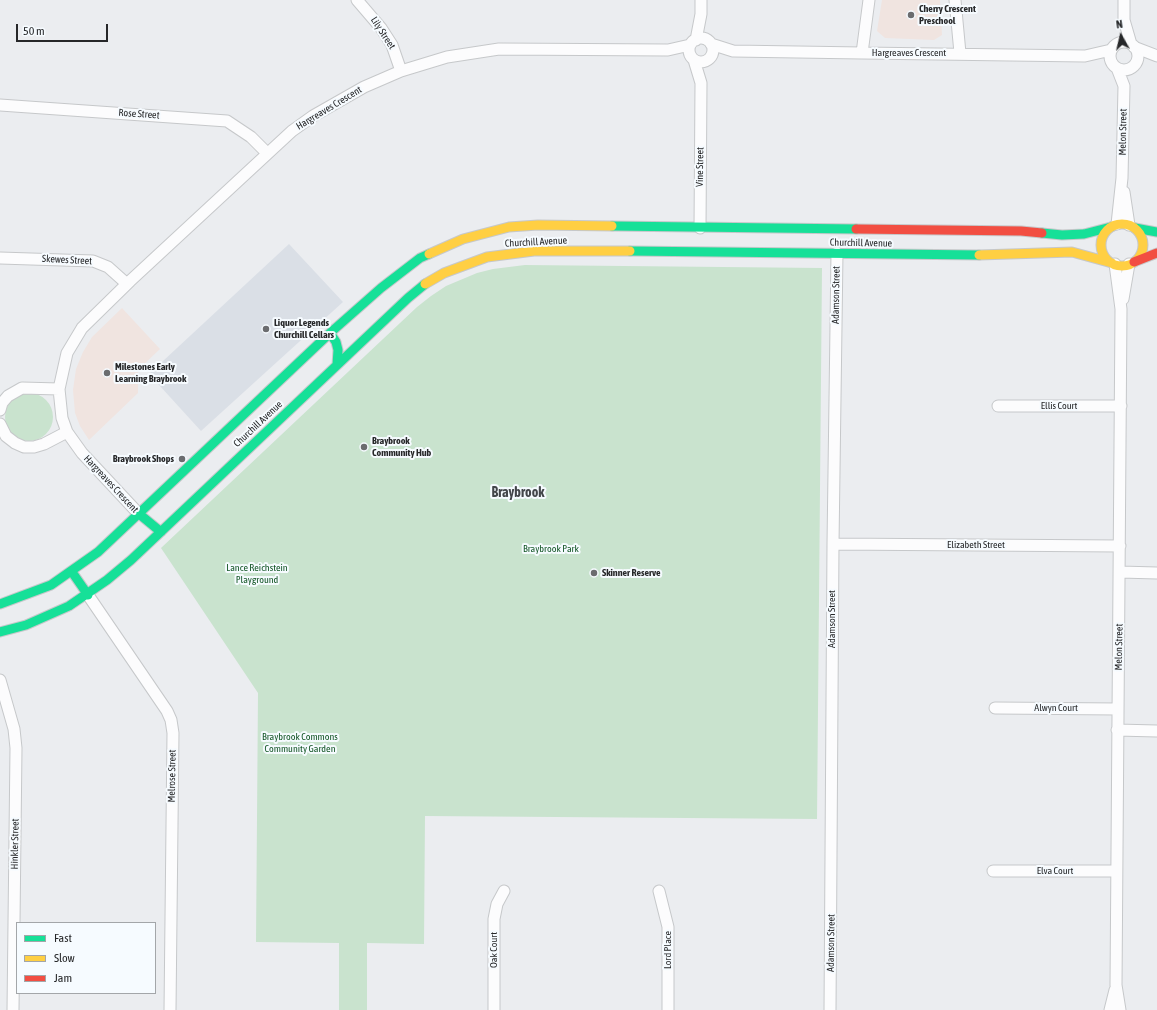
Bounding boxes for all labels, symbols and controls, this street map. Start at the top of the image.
place label: Cherry Crescent Preschool [919,3,976,26]
marker: Cherry Crescent Preschool [906,10,916,20]
street label: Lily Street [368,15,398,51]
scale bar [18,16,110,42]
north arrow [1101,16,1141,56]
text: N [1115,18,1123,31]
text: 50 m [23,24,45,38]
street label: Hargreaves Crescent [872,47,946,59]
street label: Hargreaves Crescent [294,84,364,132]
street label: Rose Street [118,107,160,121]
street label: Melon Street [1117,109,1129,155]
street label: Vine Street [694,147,706,187]
street label: Churchill Avenue [505,234,567,250]
street label: Churchill Avenue [830,236,892,250]
street label: Skewes Street [42,253,92,267]
street label: Adamson Street [829,266,843,324]
place label: Liquor Legends Churchill Cellars [274,317,334,340]
marker: Liquor Legends Churchill Cellars [261,324,271,334]
place label: Milestones Early Learning Braybrook [115,361,186,384]
marker: Milestones Early Learning Braybrook [102,368,112,378]
street label: Churchill Avenue [231,398,285,450]
street label: Ellis Court [1041,400,1077,412]
place label: Braybrook Community Hub [372,435,431,458]
marker: Braybrook Community Hub [359,442,369,452]
street label: Hargreaves Crescent [81,453,141,515]
place label: Braybrook Shops [113,453,174,465]
marker: Braybrook Shops [177,454,187,464]
district label: Braybrook [492,485,544,501]
street label: Elizabeth Street [947,539,1005,551]
park label: Braybrook Park [523,543,579,555]
park label: Lance Reichstein Playground [226,562,288,586]
place label: Skinner Reserve [602,567,661,579]
marker: Skinner Reserve [589,568,599,578]
street label: Adamson Street [826,590,838,648]
street label: Melon Street [1113,624,1125,670]
street label: Alwyn Court [1034,702,1078,714]
park label: Braybrook Commons Community Garden [262,731,338,754]
street label: Melrose Street [166,749,178,803]
street label: Hinkler Street [9,819,21,869]
street label: Elva Court [1037,865,1073,877]
street label: Adamson Street [824,914,838,972]
legend [16,922,156,994]
text: Fast [54,931,72,945]
street label: Lord Place [662,931,674,969]
street label: Oak Court [488,932,500,968]
text: Slow [54,951,75,965]
text: Jam [54,971,72,985]

